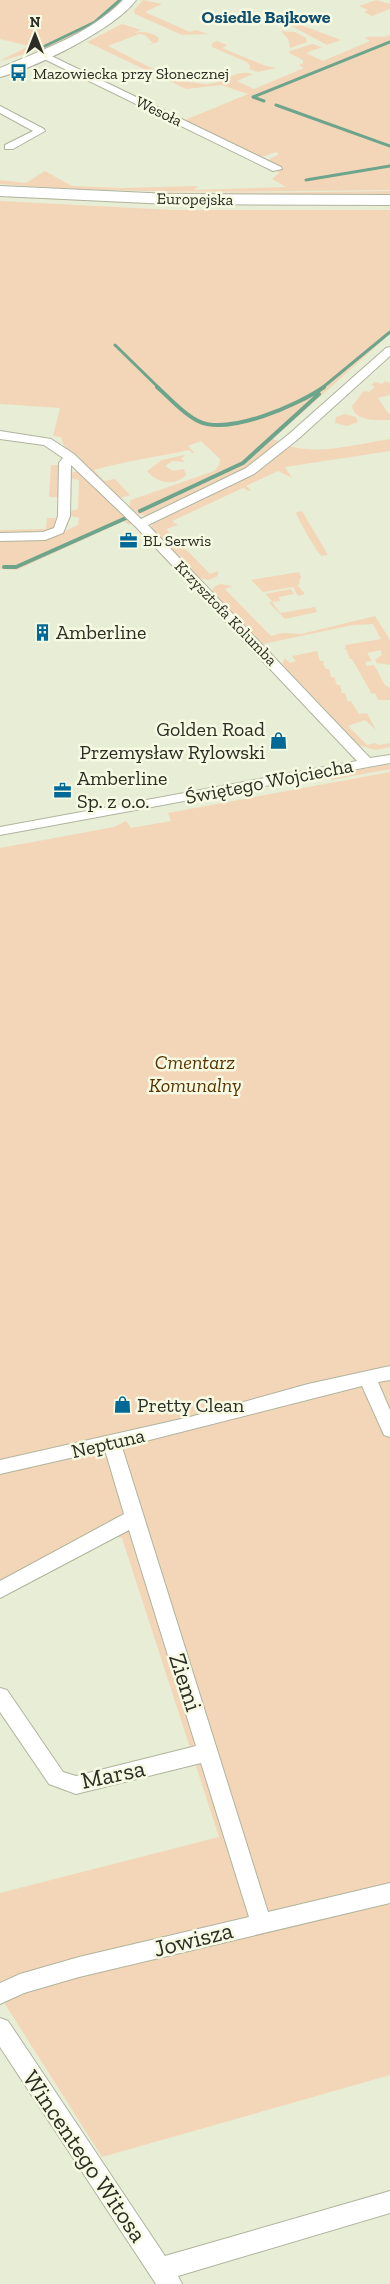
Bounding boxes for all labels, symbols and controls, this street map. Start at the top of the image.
district label: Osiedle Bajkowe [202,6,331,28]
north arrow [10,10,60,60]
text: N [30,14,41,31]
bus stop icon: Mazowiecka przy Słonecznej [9,63,29,83]
place label: Mazowiecka przy Słonecznej [33,64,229,83]
street label: Wesoła [133,92,185,130]
street label: Europejska [156,189,234,209]
office icon: BL Serwis [119,530,139,550]
place label: BL Serwis [143,531,211,550]
street label: Krzysztofa Kolumba [171,556,281,670]
place label: Amberline [56,620,146,644]
building icon: Amberline [32,622,52,642]
place label: Golden Road Przemysław Rylowski [80,717,265,764]
shop icon: Golden Road Przemysław Rylowski [269,731,289,751]
street label: Świętego Wojciecha [183,753,355,809]
place label: Amberline Sp. z o.o. [77,766,167,813]
office icon: Amberline Sp. z o.o. [53,780,73,800]
park label: Cmentarz Komunalny [149,1050,241,1097]
place label: Pretty Clean [137,1393,245,1417]
shop icon: Pretty Clean [113,1395,133,1415]
street label: Neptuna [69,1423,147,1463]
street label: Ziemi [163,1649,209,1715]
street label: Marsa [78,1753,148,1795]
street label: Jowisza [150,1915,236,1963]
street label: Wincentego Witosa [17,2065,153,2248]

